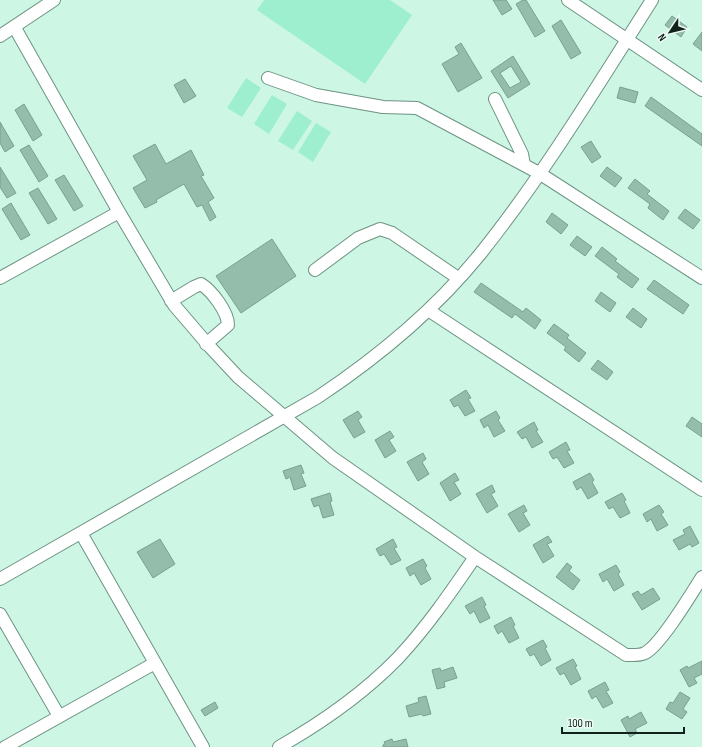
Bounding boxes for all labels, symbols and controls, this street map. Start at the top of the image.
north arrow [650,12,690,52]
text: N [655,31,669,44]
scale bar [562,709,684,735]
text: 100 m [568,716,593,731]

